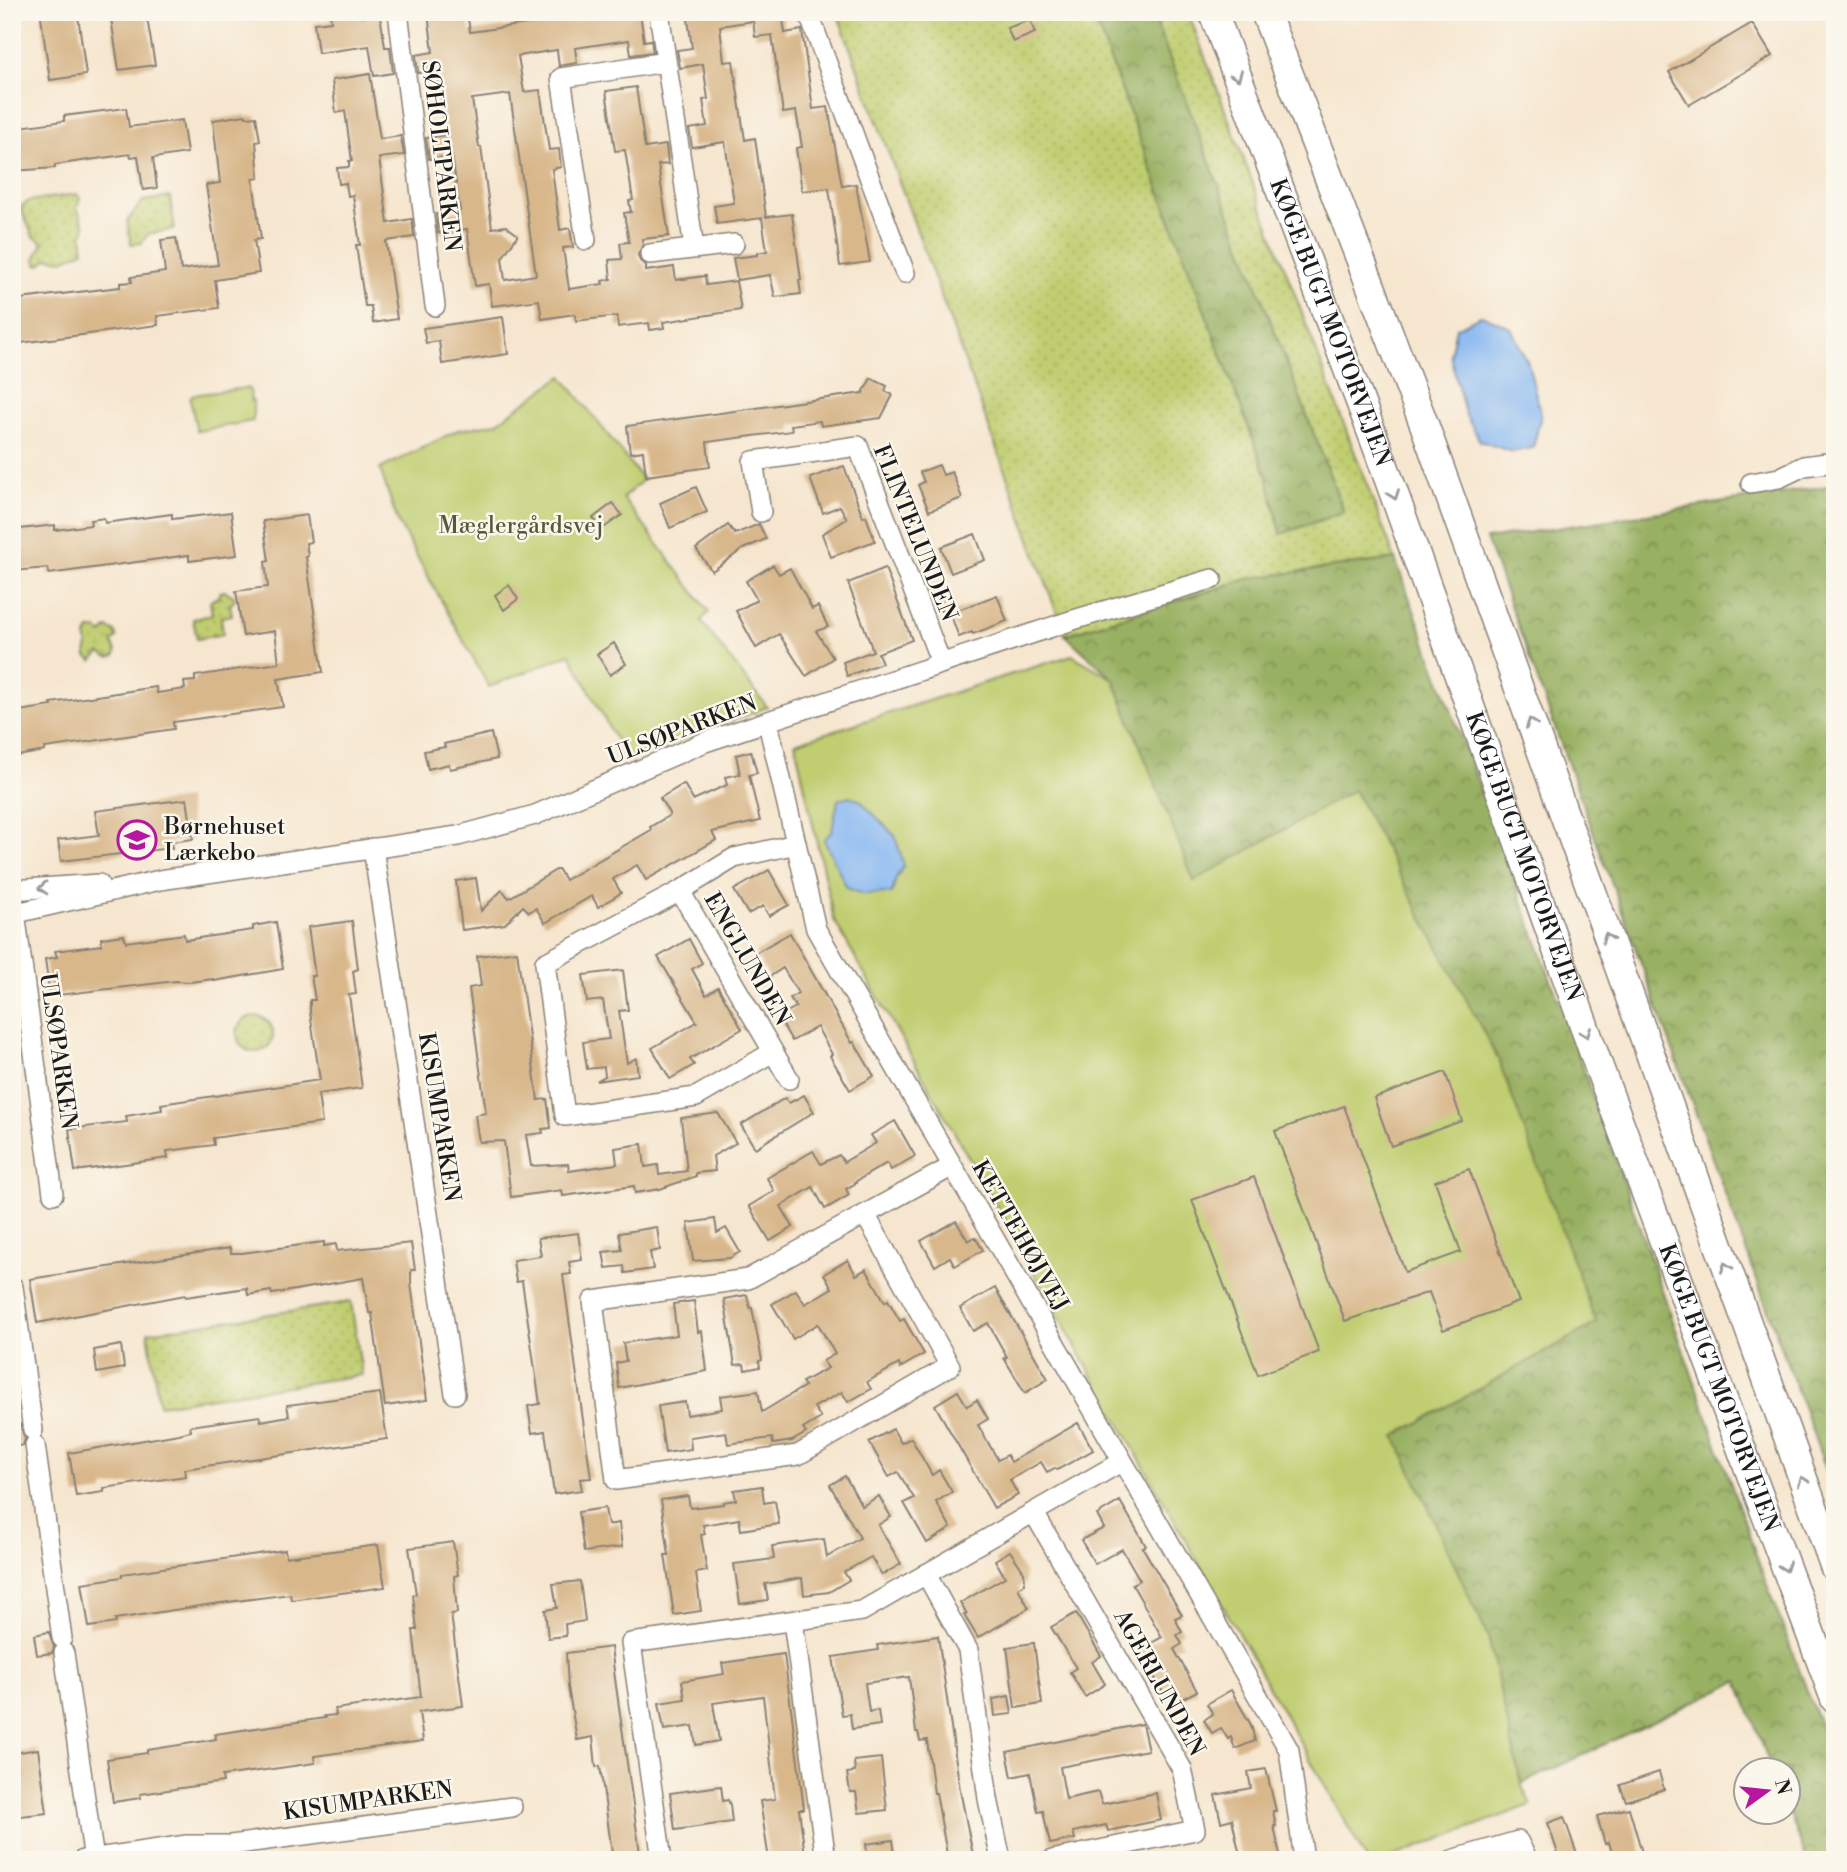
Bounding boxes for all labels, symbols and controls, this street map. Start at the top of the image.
street label: SØHOLTPARKEN [415,59,467,253]
one-way arrow [1228,70,1242,82]
street label: KØGE BUGT MOTORVEJEN [1263,175,1397,470]
street label: FLINTELUNDEN [867,441,963,625]
one-way arrow [1386,489,1400,501]
park label: Mæglergårdsvej [439,512,603,540]
street label: ULSØPARKEN [603,689,761,771]
street label: KØGE BUGT MOTORVEJEN [1459,708,1588,1005]
one-way arrow [1525,718,1539,730]
place label: Børnehuset Lærkebo [163,813,285,867]
school or university icon: Børnehuset Lærkebo [116,819,158,861]
one-way arrow [37,880,48,895]
street label: ENGLUNDEN [698,887,796,1031]
one-way arrow [1602,932,1616,944]
street label: ULSØPARKEN [33,971,83,1131]
one-way arrow [1578,1026,1592,1038]
street label: KISUMPARKEN [412,1030,466,1204]
street label: KETTEHØJVEJ [965,1155,1075,1317]
street label: KØGE BUGT MOTORVEJEN [1652,1240,1785,1536]
one-way arrow [1720,1261,1734,1273]
one-way arrow [1797,1475,1811,1487]
one-way arrow [1777,1561,1791,1573]
street label: AGERLUNDEN [1107,1604,1211,1761]
north arrow [1731,1756,1801,1826]
street label: KISUMPARKEN [281,1775,455,1827]
text: N [1769,1776,1796,1797]

